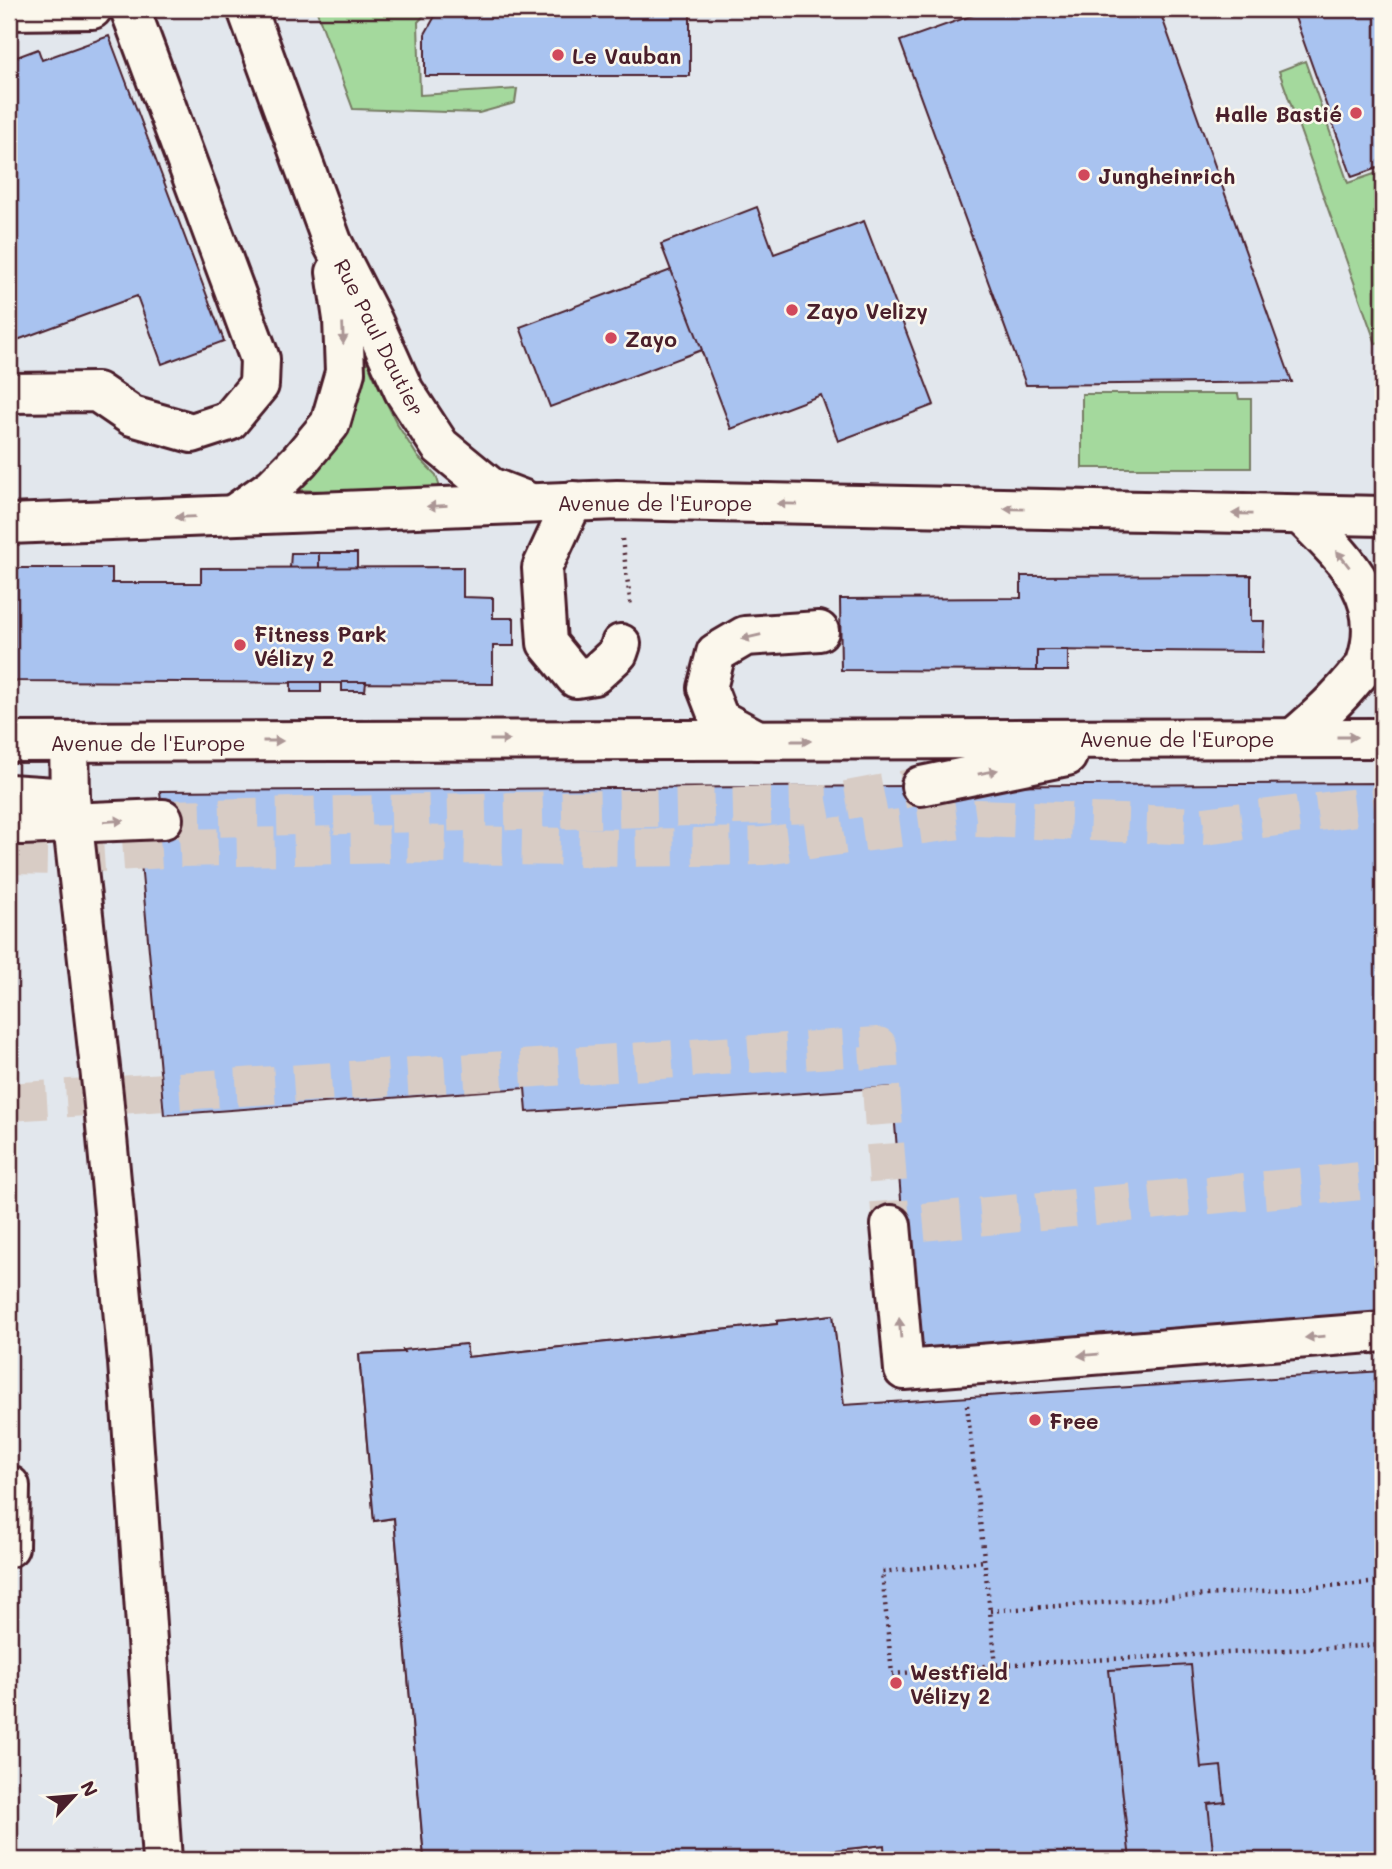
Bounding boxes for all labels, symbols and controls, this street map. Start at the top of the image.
place label: Le Vauban [572,42,681,69]
marker: Le Vauban [550,47,566,63]
place label: Halle Bastié [1214,100,1342,127]
marker: Halle Bastié [1348,105,1364,121]
place label: Jungheinrich [1098,162,1235,189]
marker: Jungheinrich [1076,167,1092,183]
street label: Rue Paul Dautier [329,254,431,420]
place label: Zayo Velizy [806,297,928,325]
marker: Zayo Velizy [784,302,800,318]
one-way arrow [338,323,349,345]
place label: Zayo [625,325,677,353]
marker: Zayo [603,330,619,346]
street label: Avenue de l'Europe [558,489,752,516]
one-way arrow [775,498,797,509]
one-way arrow [426,501,448,512]
one-way arrow [1003,503,1025,514]
one-way arrow [1230,508,1252,520]
one-way arrow [174,511,196,522]
one-way arrow [1336,551,1351,569]
place label: Fitness Park Vélizy 2 [254,620,387,672]
one-way arrow [740,631,762,642]
marker: Fitness Park Vélizy 2 [232,637,248,653]
street label: Avenue de l'Europe [1080,725,1274,752]
street label: Avenue de l'Europe [51,729,245,756]
one-way arrow [1337,731,1359,743]
one-way arrow [490,734,512,746]
one-way arrow [262,735,284,747]
one-way arrow [791,735,813,747]
one-way arrow [977,766,999,777]
one-way arrow [103,815,125,826]
one-way arrow [894,1317,905,1339]
one-way arrow [1304,1332,1326,1343]
one-way arrow [1077,1350,1099,1361]
place label: Free [1049,1407,1098,1434]
marker: Free [1027,1412,1043,1428]
place label: Westfield Vélizy 2 [910,1658,1008,1710]
marker: Westfield Vélizy 2 [888,1675,904,1691]
north arrow [38,1760,108,1830]
text: N [75,1776,104,1800]

